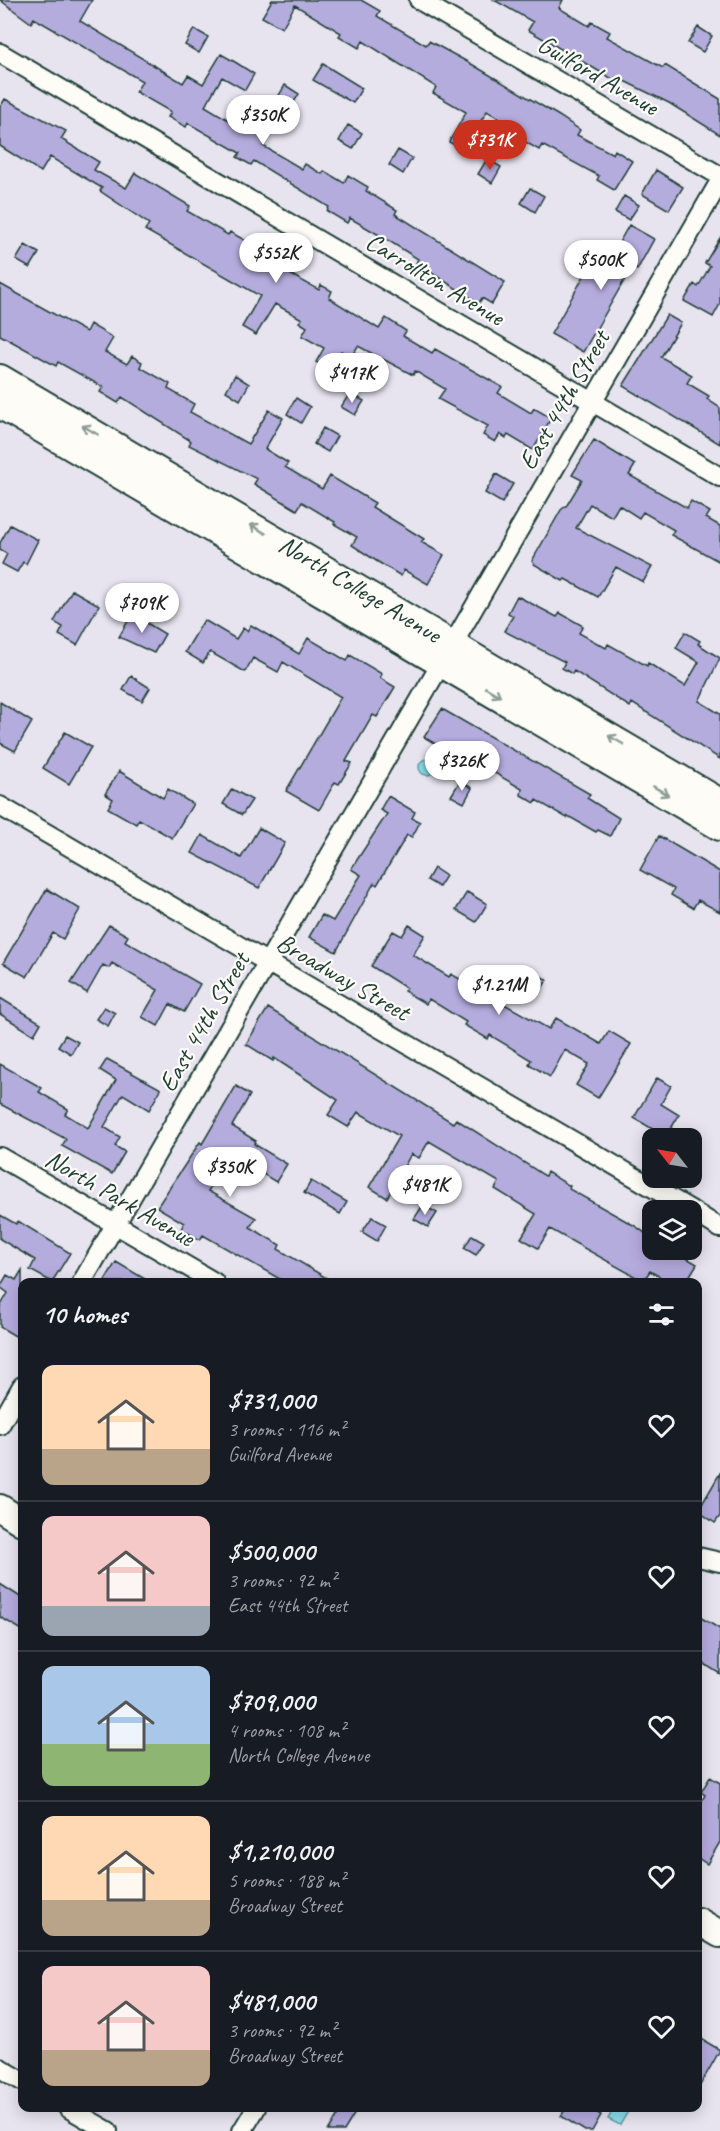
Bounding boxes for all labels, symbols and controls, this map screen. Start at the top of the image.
street label: Guilford Avenue [532,27,666,124]
pin: $350K [221,95,305,146]
text: $350K [240,102,286,127]
pin: $731K [448,120,532,171]
text: $731K [467,127,513,152]
street label: Carrollton Avenue [360,225,512,334]
pin: $552K [234,233,318,284]
text: $552K [253,240,299,265]
pin: $500K [559,240,643,291]
text: $500K [578,247,624,272]
street label: East 44th Street [511,323,618,475]
pin: $417K [310,353,394,404]
text: $417K [329,360,375,385]
one-way arrow [82,424,99,436]
one-way arrow [250,523,267,535]
street label: North College Avenue [273,528,449,652]
pin: $709K [100,583,184,634]
text: $709K [119,590,165,615]
one-way arrow [484,686,501,698]
one-way arrow [607,734,625,745]
pin: $326K [420,741,504,792]
text: $326K [439,748,485,773]
one-way arrow [652,786,669,798]
street label: Broadway Street [271,926,417,1030]
street label: East 44th Street [151,945,258,1097]
pin: $1.21M [450,965,548,1016]
text: $1.21M [472,972,526,997]
north arrow [642,1128,702,1188]
map controls [642,1128,702,1260]
street label: North Park Avenue [40,1142,202,1255]
pin: $350K [188,1147,272,1198]
text: $350K [207,1154,253,1179]
pin: $481K [383,1165,467,1216]
text: $481K [402,1172,448,1197]
button: layers [642,1200,702,1260]
text: 10 homes [42,1298,127,1331]
icon: filters [645,1298,678,1331]
text: $731,000 [228,1384,315,1417]
icon: home [90,1389,162,1461]
icon: heart [645,1409,678,1442]
text: 3 rooms · 116 m² [228,1417,345,1442]
text: Guilford Avenue [228,1442,331,1467]
text: $500,000 [228,1535,315,1568]
icon: home [90,1540,162,1612]
icon: heart [645,1560,678,1593]
text: 3 rooms · 92 m² [228,1568,336,1593]
text: East 44th Street [228,1593,347,1618]
text: $709,000 [228,1685,315,1718]
icon: home [90,1690,162,1762]
icon: heart [645,1710,678,1743]
text: 4 rooms · 108 m² [228,1718,345,1743]
text: North College Avenue [228,1743,369,1768]
text: $1,210,000 [228,1835,332,1868]
icon: home [90,1840,162,1912]
icon: heart [645,1860,678,1893]
text: 5 rooms · 188 m² [228,1868,345,1893]
text: Broadway Street [228,1893,342,1918]
text: $481,000 [228,1985,315,2018]
icon: home [90,1990,162,2062]
icon: heart [645,2010,678,2043]
text: 3 rooms · 92 m² [228,2018,336,2043]
text: Broadway Street [228,2043,342,2068]

